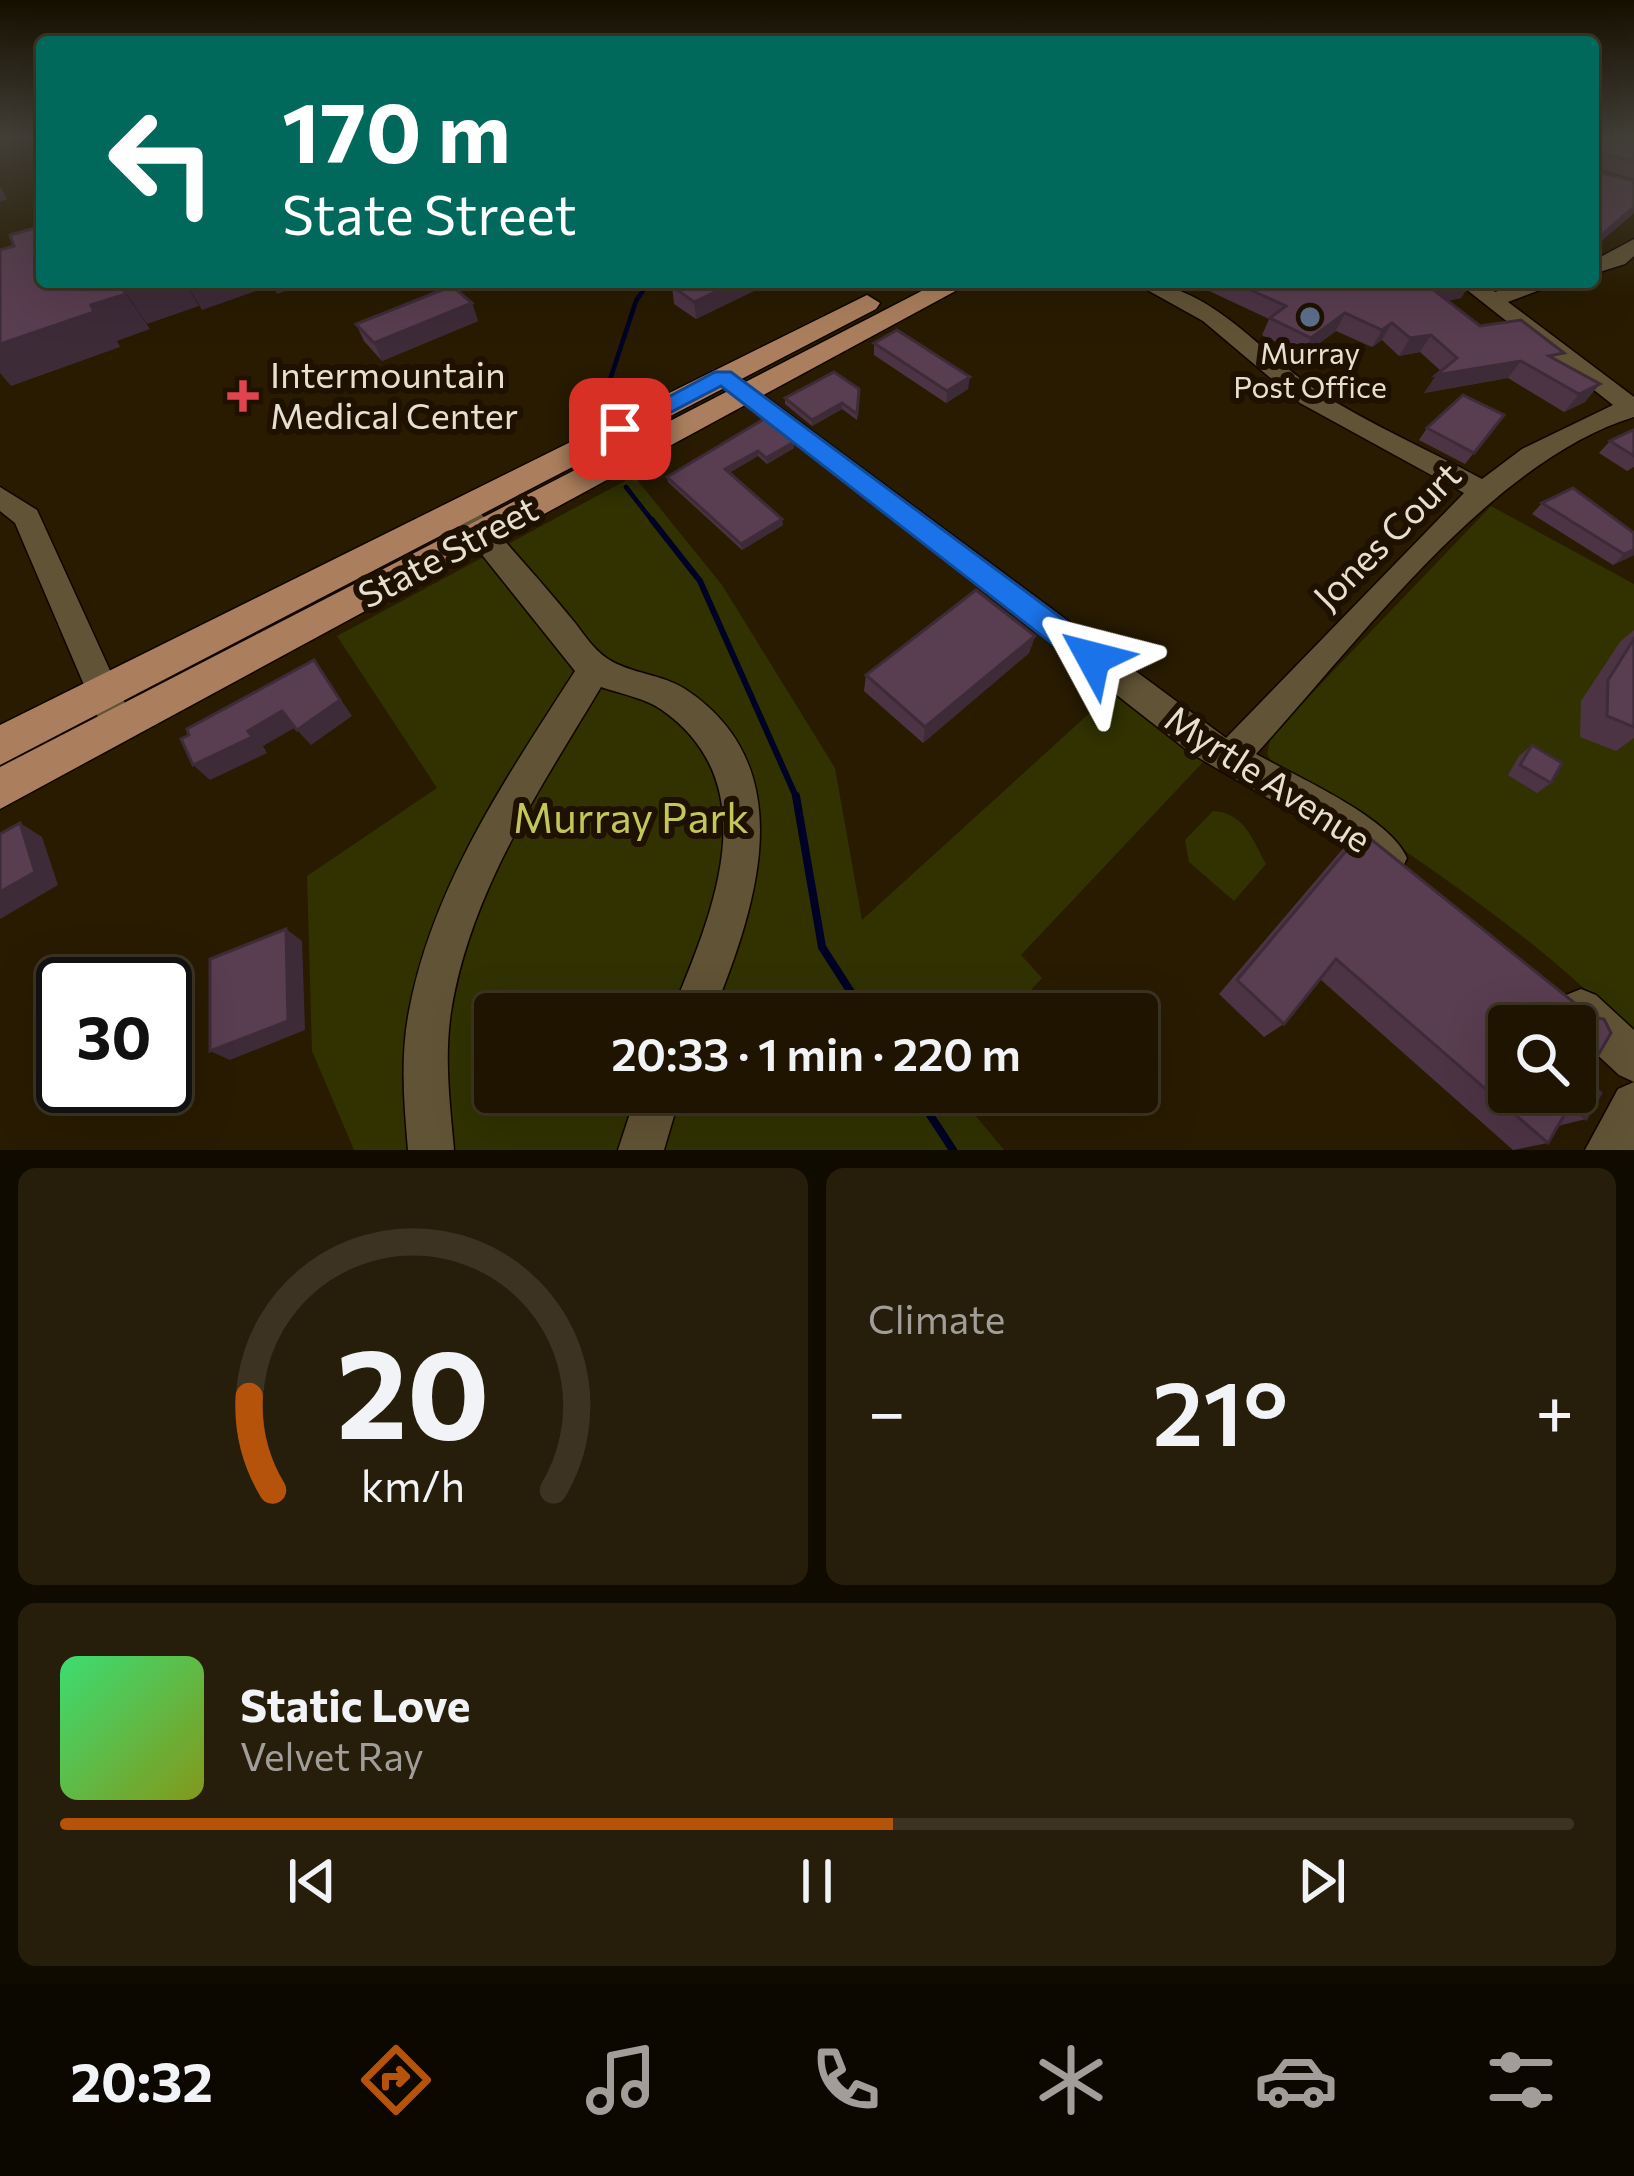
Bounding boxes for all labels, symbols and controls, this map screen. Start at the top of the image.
text: 170 m [282,78,511,180]
icon: left [84,84,240,240]
text: State Street [282,180,577,246]
marker: Murray Post Office [1297,304,1323,330]
place label: Murray Post Office [1233,333,1387,404]
place label: Intermountain Medical Center [270,351,518,436]
pin [569,378,671,480]
marker: Intermountain Medical Center [227,380,259,412]
icon: arrive [587,396,653,462]
street label: Jones Court [1303,452,1468,617]
street label: State Street [350,485,544,616]
position arrow [1030,595,1156,721]
street label: Myrtle Avenue [1158,695,1380,860]
park label: Murray Park [513,790,749,842]
speed limit sign: 30 [36,957,192,1113]
map controls [1488,1005,1596,1113]
button: search [1488,1005,1596,1113]
text: 20:33 · 1 min · 220 m [611,1025,1021,1080]
text: Climate [868,1294,1005,1342]
text: 20 [336,1312,490,1465]
text: 21° [1153,1354,1288,1465]
text: − [868,1369,906,1450]
text: + [1535,1369,1574,1450]
text: km/h [361,1457,465,1510]
text: Static Love [240,1676,470,1731]
text: Velvet Ray [240,1731,424,1779]
icon: previous [279,1848,345,1914]
icon: pause [784,1848,850,1914]
icon: next [1289,1848,1355,1914]
icon: directions [354,2038,438,2122]
icon: music [579,2038,663,2122]
icon: phone [804,2038,888,2122]
icon: climate [1029,2038,1113,2122]
icon: car [1254,2038,1338,2122]
icon: filters [1479,2038,1563,2122]
text: 20:32 [71,2047,213,2113]

